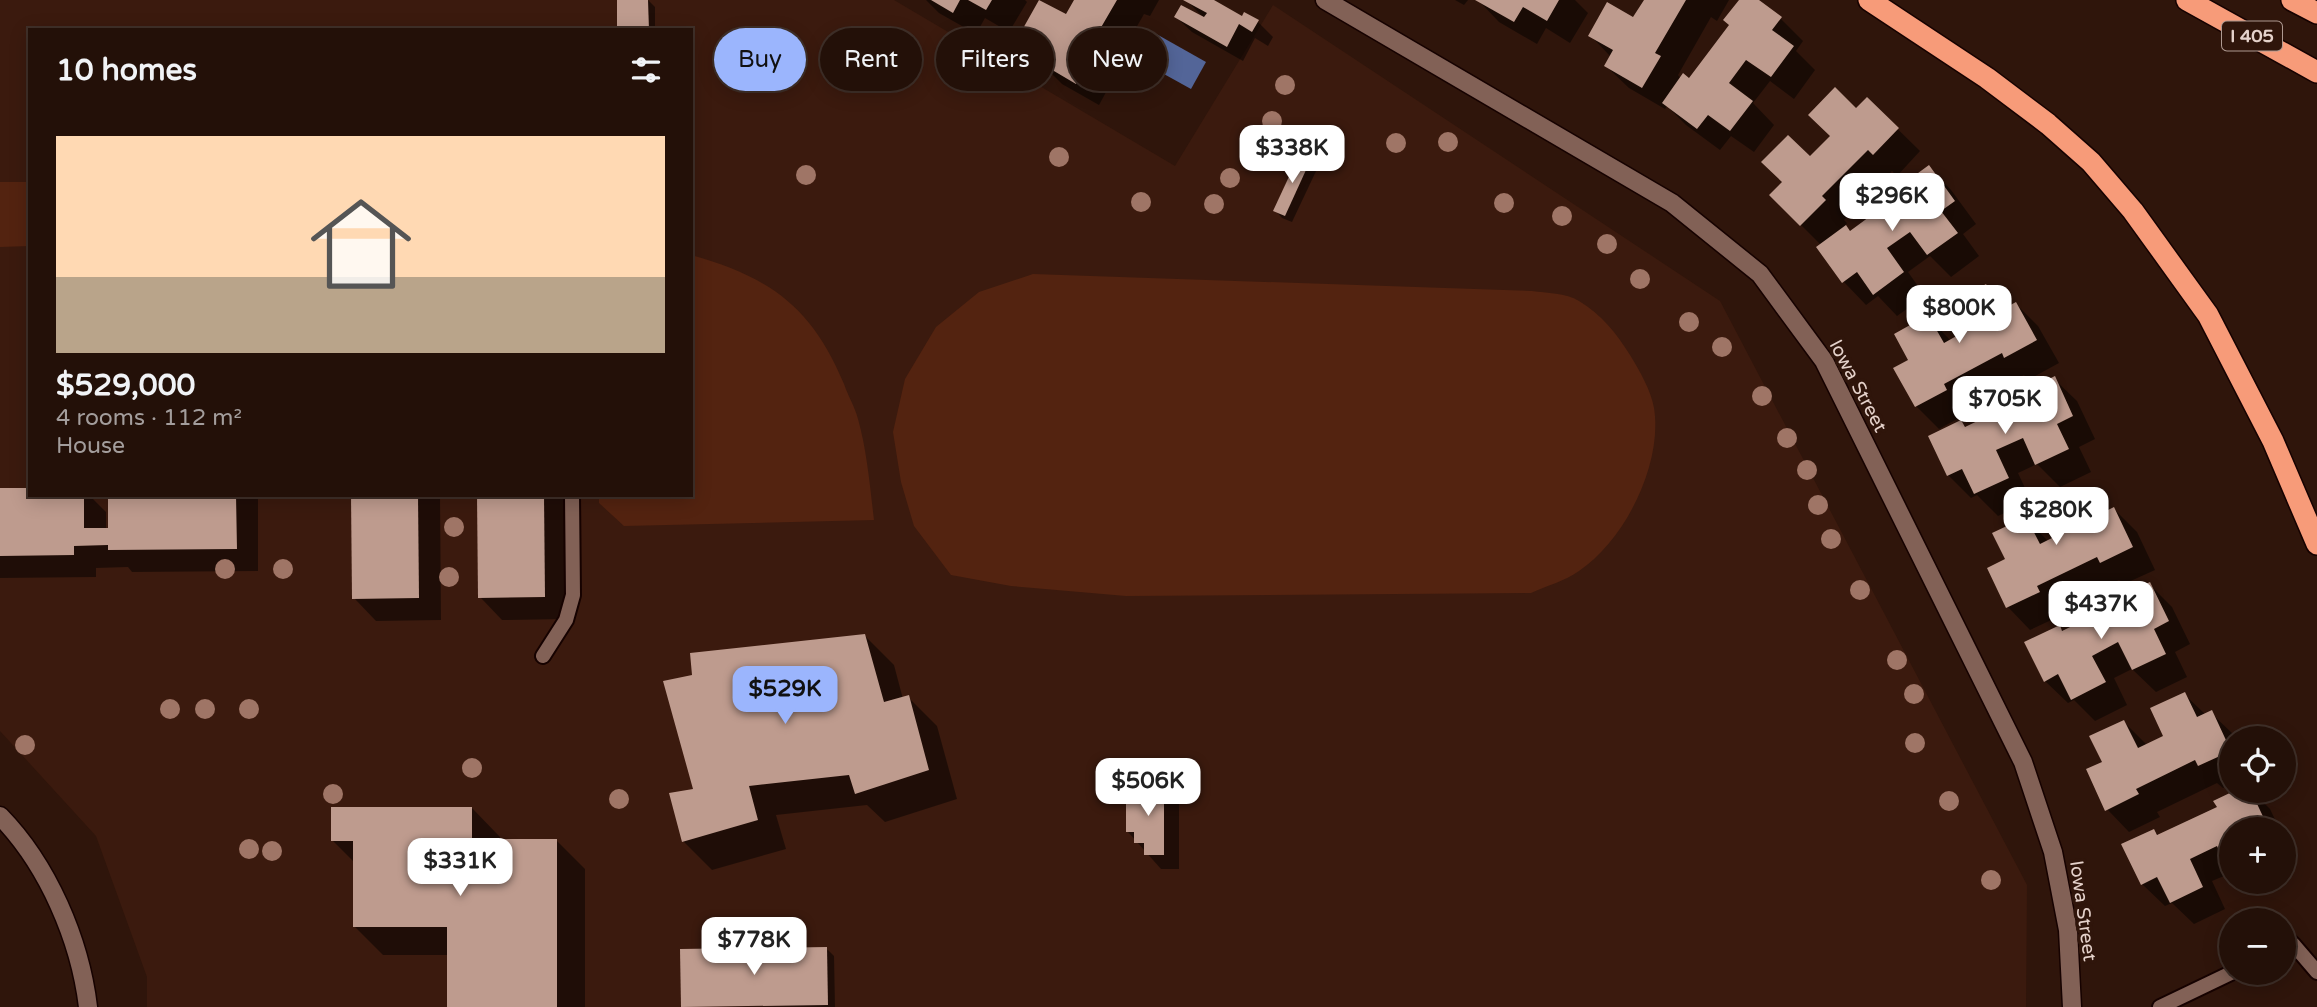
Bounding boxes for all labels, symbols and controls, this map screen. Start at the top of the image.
road number: I 405 [2222,22,2282,51]
chip: Buy [714,28,806,91]
chip: Rent [820,28,922,91]
chip: Filters [936,28,1054,91]
chip: New [1068,28,1167,91]
icon: filters [627,51,665,89]
text: 10 homes [56,52,197,89]
pin: $338K [1243,125,1341,185]
text: $338K [1256,134,1328,162]
pin: $296K [1843,174,1941,233]
icon: home [298,181,424,307]
text: $296K [1856,182,1928,210]
pin: $800K [1910,286,2008,345]
text: $800K [1923,294,1995,322]
street label: Iowa Street [1824,336,1892,436]
text: $529,000 [56,367,195,404]
pin: $705K [1956,376,2054,436]
text: $705K [1969,385,2041,413]
text: 4 rooms · 112 m² [56,404,242,432]
text: House [56,432,125,460]
pin: $280K [2007,488,2105,547]
text: $280K [2020,496,2092,524]
pin: $437K [2052,582,2150,641]
text: $437K [2065,590,2137,618]
pin: $529K [736,666,834,726]
text: $529K [749,675,821,703]
map controls [2219,726,2296,985]
button: locate [2219,726,2296,803]
pin: $506K [1099,758,1197,818]
text: $506K [1112,767,1184,795]
button: + [2219,817,2296,894]
pin: $331K [411,838,509,898]
text: $331K [424,847,496,875]
street label: Iowa Street [2065,859,2101,963]
button: − [2219,908,2296,985]
pin: $778K [705,918,803,977]
text: $778K [718,926,790,954]

